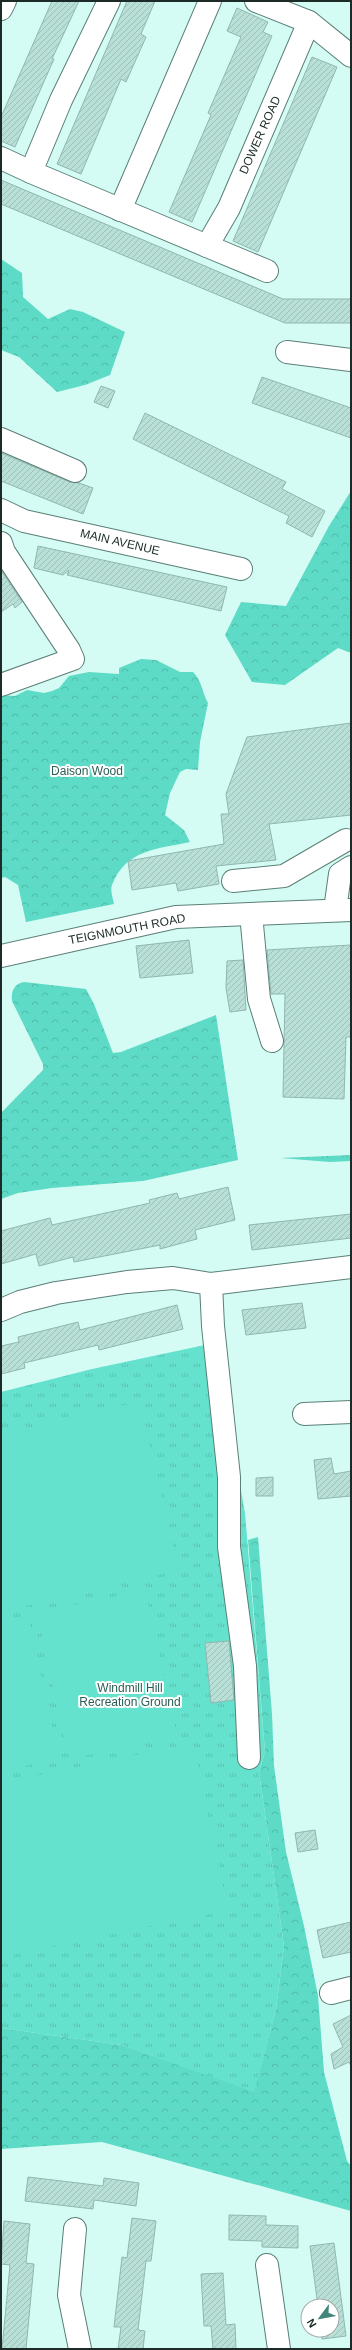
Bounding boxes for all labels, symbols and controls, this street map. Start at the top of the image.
street label: DOWER ROAD [237,93,284,176]
street label: MAIN AVENUE [79,526,161,558]
park label: Daison Wood [51,764,123,778]
street label: TEIGNMOUTH ROAD [67,911,187,947]
park label: Windmill Hill Recreation Ground [79,1681,181,1709]
north arrow [300,2298,340,2338]
text: N [304,2317,319,2330]

